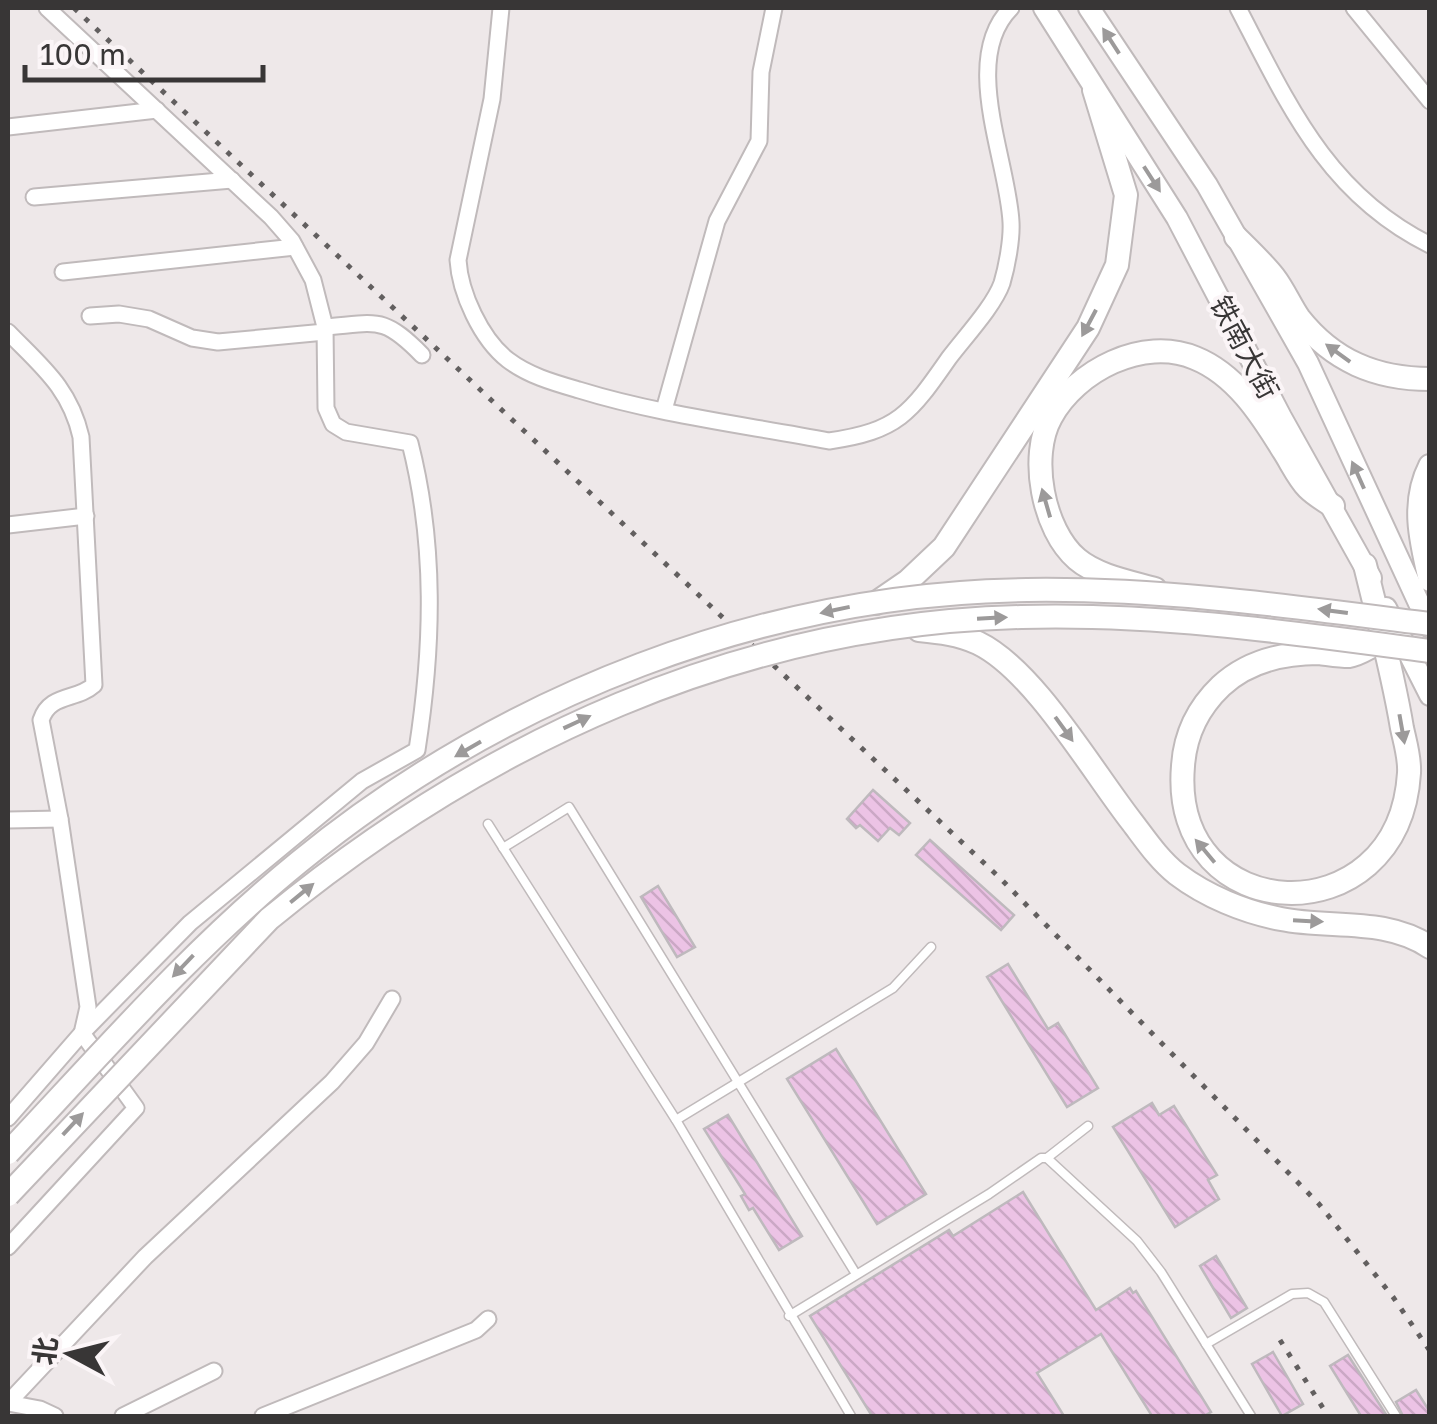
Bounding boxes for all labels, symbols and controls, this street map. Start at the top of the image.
scale bar [25,20,262,82]
one-way arrow [1103,28,1121,55]
text: 100 m [40,36,126,72]
one-way arrow [1142,165,1160,193]
street label: 铁南大街 [1204,290,1286,404]
one-way arrow [1081,308,1098,337]
one-way arrow [1325,344,1351,363]
one-way arrow [1350,460,1366,490]
one-way arrow [1038,487,1054,518]
one-way arrow [819,603,850,618]
one-way arrow [1316,603,1348,619]
one-way arrow [976,610,1008,626]
one-way arrow [1395,713,1411,745]
one-way arrow [563,714,592,731]
one-way arrow [1054,716,1073,742]
one-way arrow [453,740,482,757]
one-way arrow [1195,838,1216,863]
one-way arrow [289,883,314,904]
one-way arrow [1292,913,1324,929]
one-way arrow [172,954,195,978]
one-way arrow [62,1112,84,1137]
north arrow [20,1304,120,1404]
text: 北 [27,1335,63,1367]

